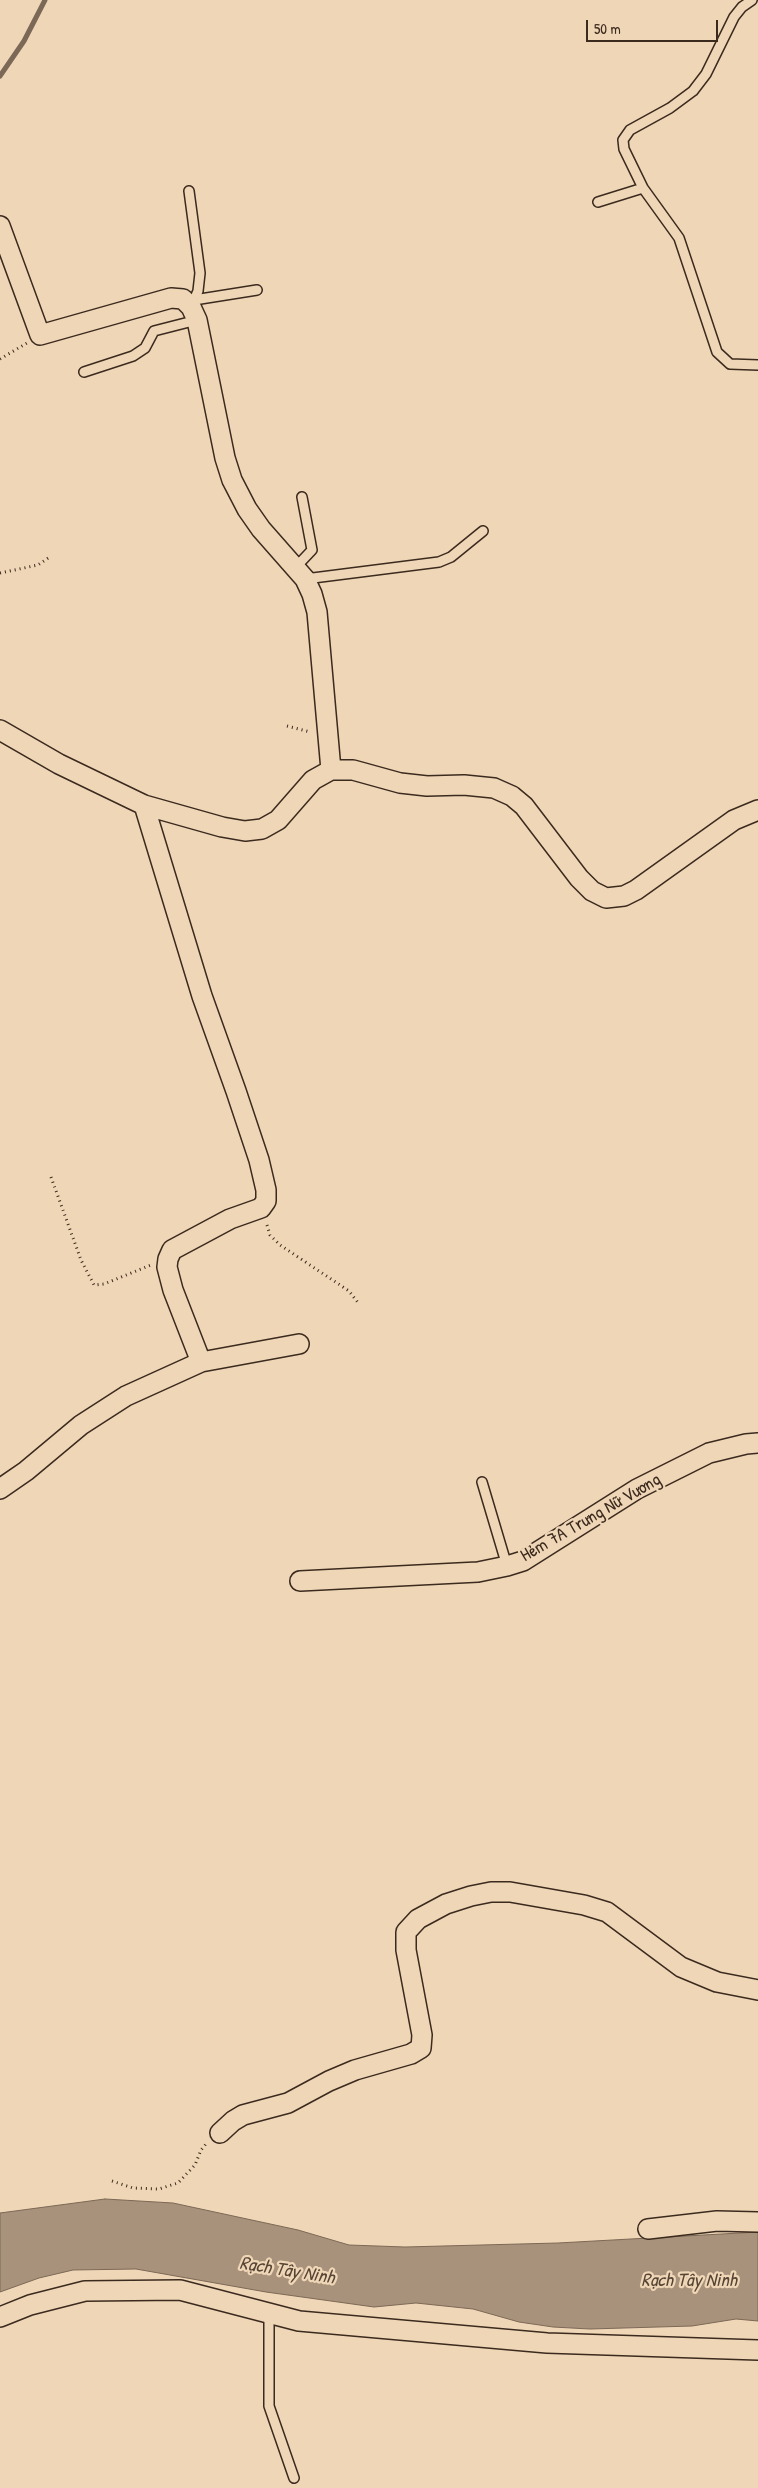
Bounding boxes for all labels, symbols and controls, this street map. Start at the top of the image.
scale bar [588,10,720,42]
text: 50 m [594,18,621,39]
street label: Hẻm 7A Trưng Nữ Vương [517,1469,665,1567]
water label: Rạch Tây Ninh [238,2252,336,2290]
water label: Rạch Tây Ninh [641,2270,737,2292]

